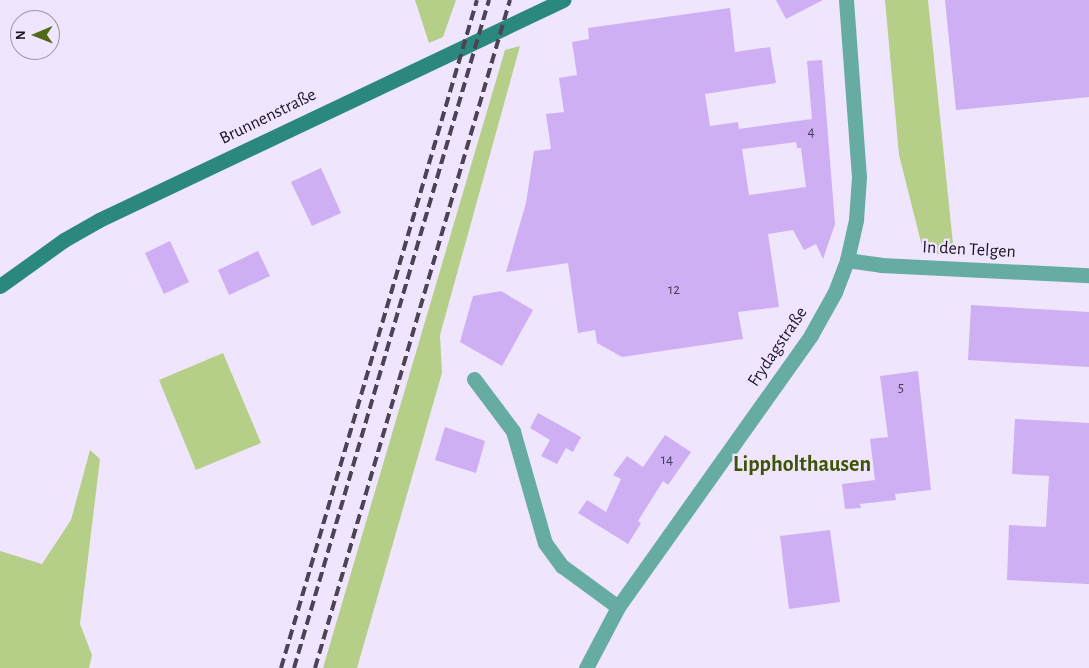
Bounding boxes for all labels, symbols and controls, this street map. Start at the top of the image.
north arrow [10,10,60,60]
text: N [14,30,28,40]
street label: Brunnenstraße [216,84,320,150]
house number: 4 [807,123,815,141]
street label: In den Telgen [922,237,1016,263]
house number: 12 [668,281,680,299]
street label: Frydagstraße [743,303,813,391]
house number: 5 [898,379,904,397]
house number: 14 [661,451,673,469]
district label: Lippholthausen [733,452,871,478]

